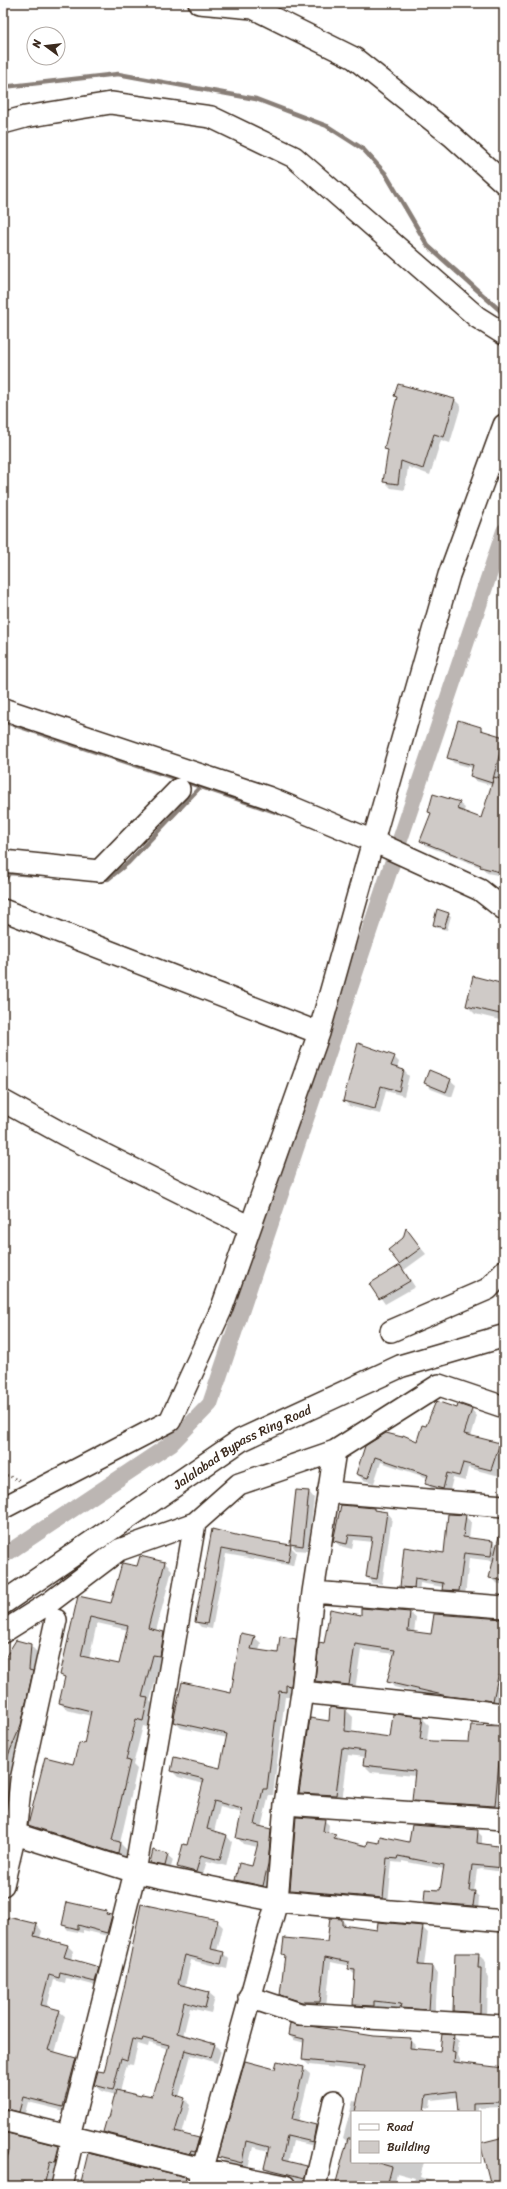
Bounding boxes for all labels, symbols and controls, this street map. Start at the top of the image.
north arrow [26,26,66,66]
text: N [26,37,47,51]
street label: Jalalabad Bypass Ring Road [167,1398,316,1496]
legend [351,2111,481,2163]
text: Road [387,2116,414,2138]
text: Building [387,2136,430,2158]

